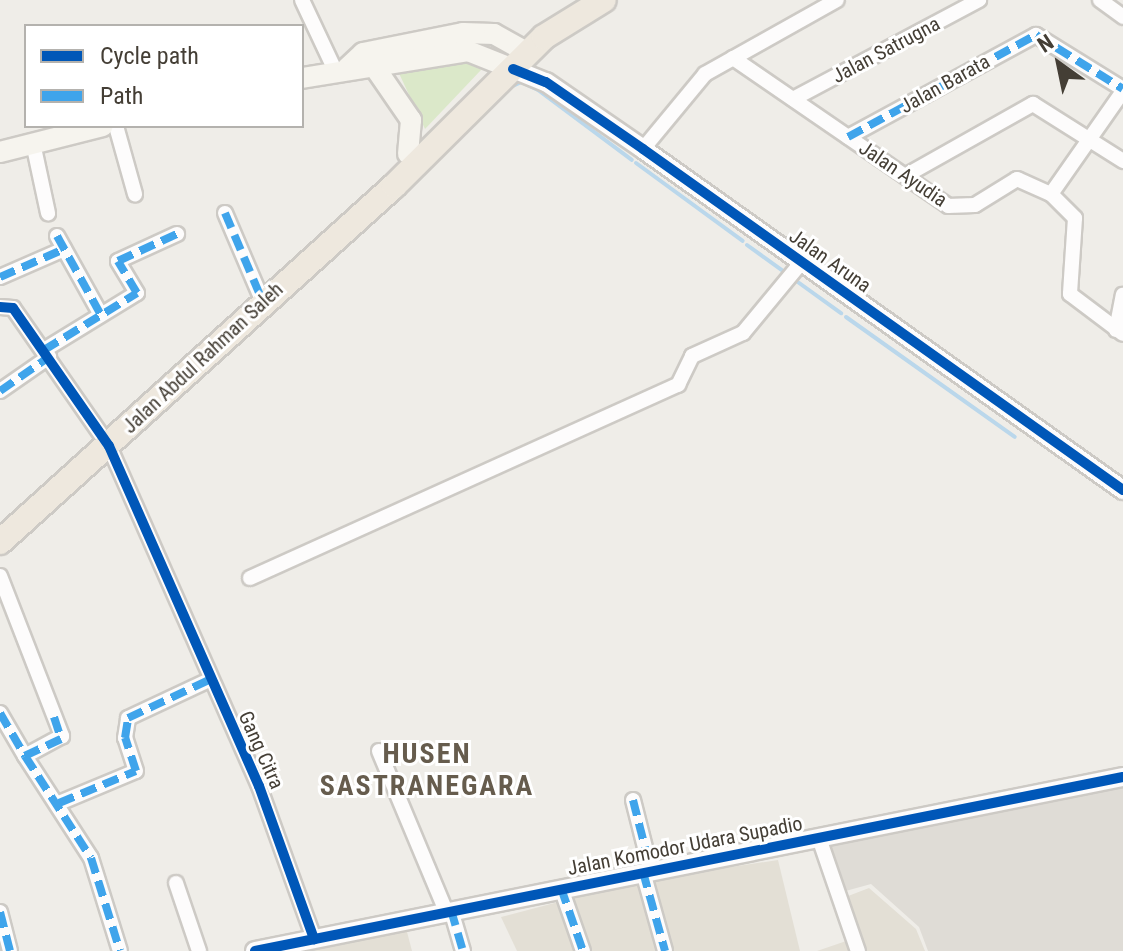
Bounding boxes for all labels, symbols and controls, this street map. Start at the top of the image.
street label: Jalan Satrugna [828,12,944,88]
legend [24,24,304,128]
north arrow [1019,24,1099,104]
text: N [1033,29,1058,58]
text: Cycle path [100,42,199,70]
street label: Jalan Barata [896,50,994,118]
text: Path [100,82,143,110]
street label: Jalan Ayudia [854,136,952,212]
street label: Jalan Aruna [785,224,875,298]
street label: Jalan Abdul Rahman Saleh [118,278,288,438]
street label: Gang Citra [233,707,289,793]
district label: HUSEN SASTRANEGARA [320,737,534,803]
street label: Jalan Komodor Udara Supadio [566,811,804,881]

